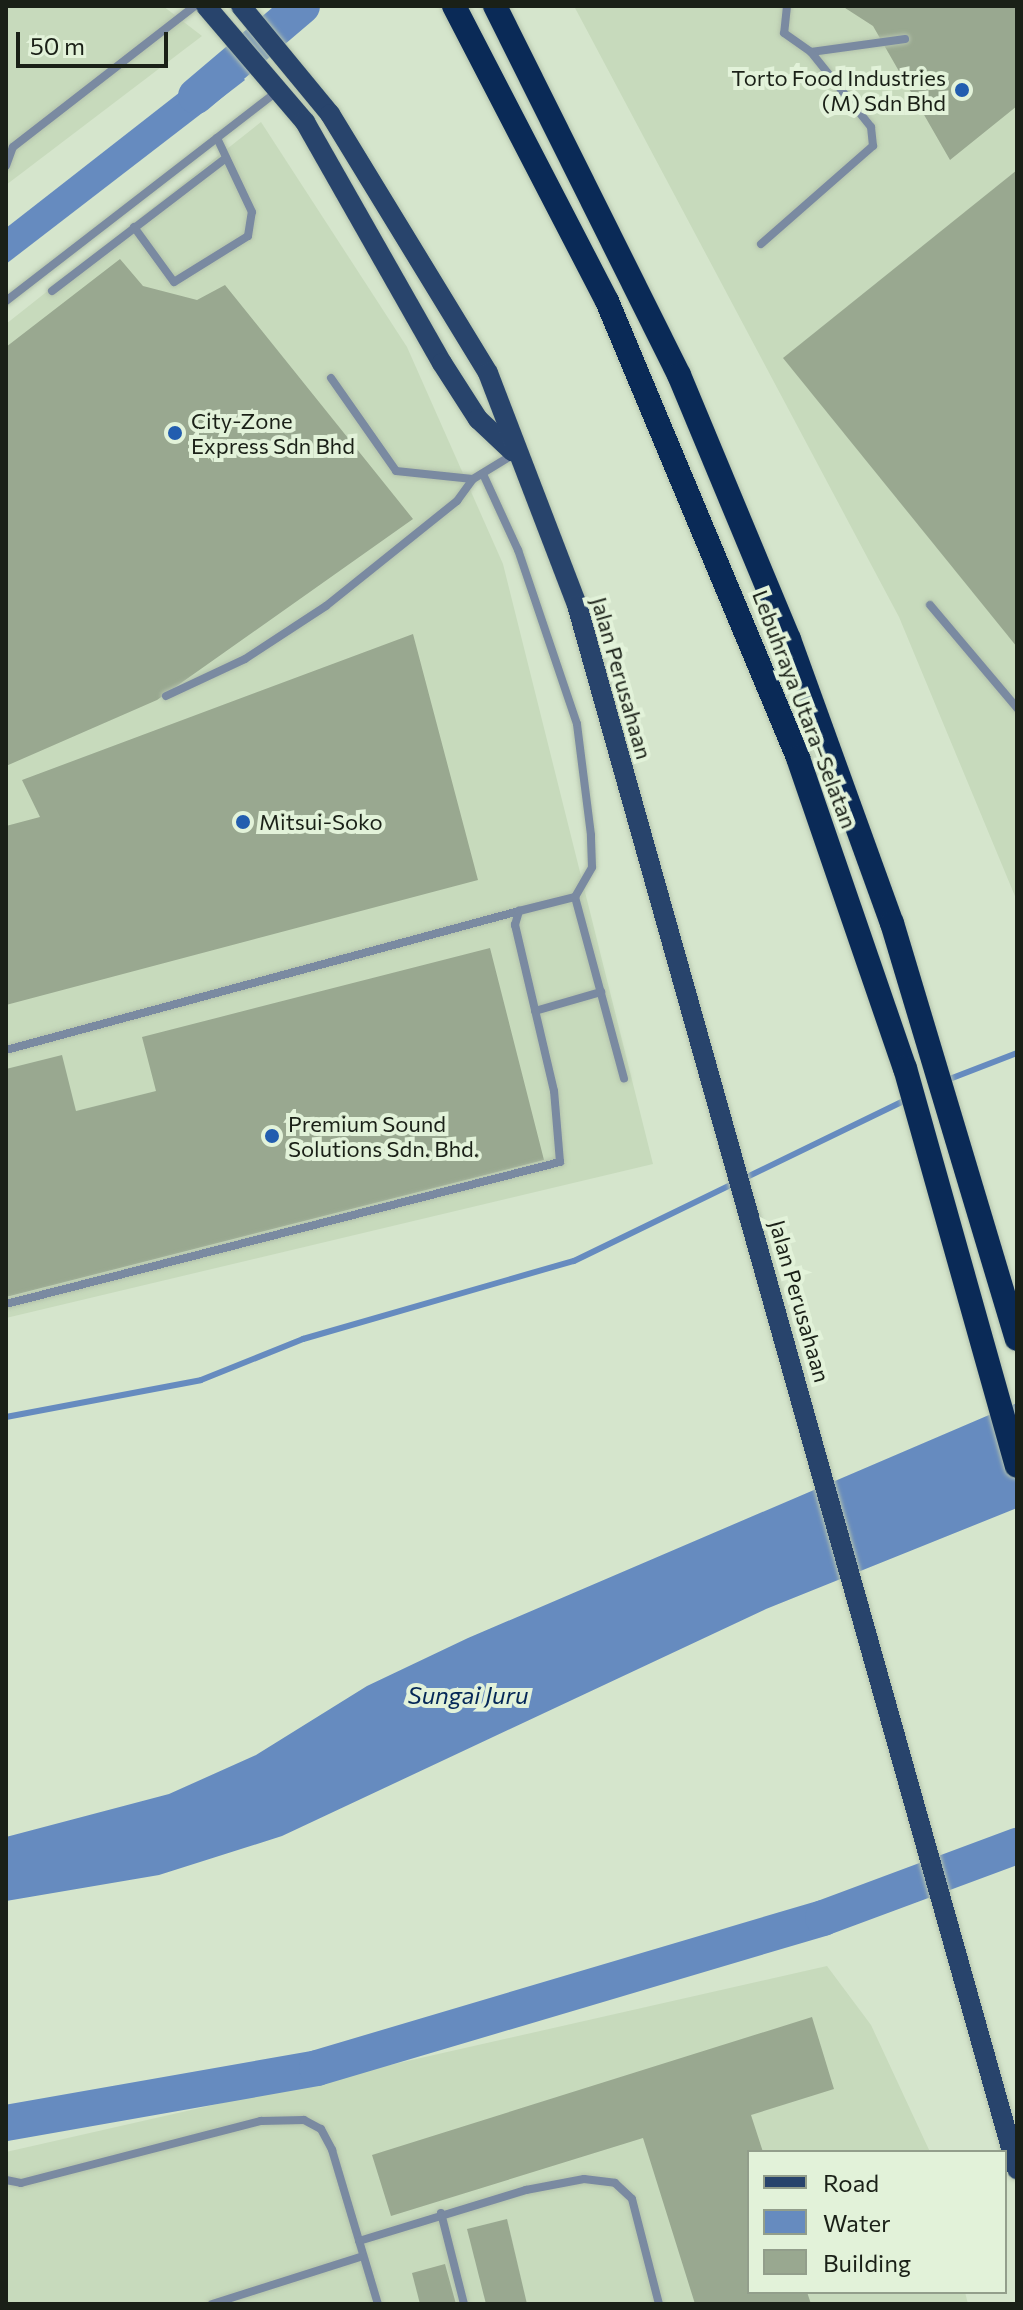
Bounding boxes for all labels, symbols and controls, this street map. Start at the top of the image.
scale bar [20,16,172,66]
text: 50 m [30,31,85,60]
place label: Torto Food Industries (M) Sdn Bhd [731,64,946,116]
marker: Torto Food Industries (M) Sdn Bhd [953,81,971,99]
place label: City-Zone Express Sdn Bhd [191,407,355,458]
marker: City-Zone Express Sdn Bhd [166,424,184,442]
street label: Lebuhraya Utara–Selatan [747,586,863,832]
street label: Jalan Perusahaan [586,594,658,762]
place label: Mitsui-Soko [259,809,383,835]
marker: Mitsui-Soko [234,813,252,831]
place label: Premium Sound Solutions Sdn. Bhd. [288,1110,479,1162]
marker: Premium Sound Solutions Sdn. Bhd. [263,1127,281,1145]
street label: Jalan Perusahaan [764,1217,836,1385]
water label: Sungai Juru [408,1681,528,1709]
legend [747,2150,1007,2294]
text: Road [823,2168,879,2197]
text: Water [823,2208,891,2237]
text: Building [823,2248,911,2277]

